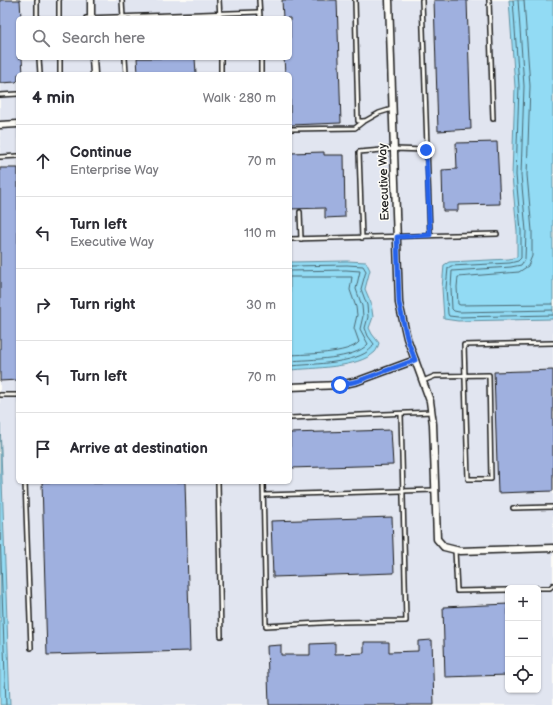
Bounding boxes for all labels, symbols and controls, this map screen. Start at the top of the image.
search box [16,16,292,60]
icon: search [30,27,52,49]
text: Search here [62,29,145,48]
text: 4 min [32,88,75,108]
text: Walk · 280 m [203,90,276,106]
route end [417,141,435,159]
street label: Executive Way [375,142,393,221]
text: Continue [70,143,132,162]
icon: ahead [32,150,54,172]
text: 70 m [248,153,276,169]
text: Enterprise Way [70,162,159,178]
text: Turn left [70,215,127,234]
icon: left [32,222,54,244]
text: 110 m [244,225,276,241]
text: Executive Way [70,234,154,250]
icon: right [32,294,54,316]
text: Turn right [70,295,135,314]
text: 30 m [246,297,276,313]
icon: left [32,366,54,388]
text: Turn left [70,367,127,386]
text: 70 m [248,369,276,385]
route start [331,376,349,394]
icon: arrive [32,438,54,460]
text: Arrive at destination [70,439,208,458]
map controls [505,585,541,693]
button: + [505,585,541,621]
button: − [505,621,541,657]
button: locate [505,657,541,693]

